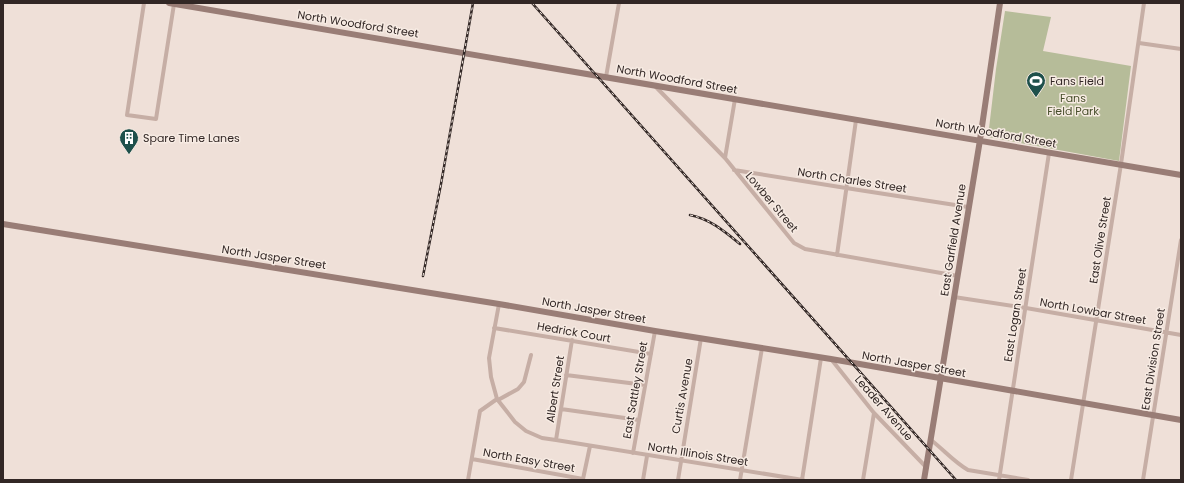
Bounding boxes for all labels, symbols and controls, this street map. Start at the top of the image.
street label: North Woodford Street [296,7,420,41]
street label: North Woodford Street [615,60,739,98]
sports icon: Fans Field [1025,70,1047,98]
place label: Fans Field [1050,73,1104,89]
park label: Fans Field Park [1047,90,1099,119]
street label: North Woodford Street [934,114,1058,152]
building icon: Spare Time Lanes [118,127,140,155]
place label: Spare Time Lanes [143,130,240,146]
street label: North Charles Street [796,163,908,197]
street label: Lowber Street [742,168,802,236]
street label: East Garfield Avenue [936,183,970,297]
street label: East Olive Street [1085,195,1115,285]
street label: North Jasper Street [221,241,327,273]
street label: East Logan Street [1000,267,1030,363]
street label: North Jasper Street [541,293,647,327]
street label: North Lowbar Street [1039,294,1147,328]
street label: East Division Street [1137,307,1169,411]
street label: Hedrick Court [536,318,612,346]
street label: East Sattley Street [619,340,651,440]
street label: North Jasper Street [861,347,967,381]
street label: Albert Street [542,354,568,424]
street label: Curtis Avenue [667,357,697,435]
street label: Leader Avenue [851,372,917,444]
street label: North Illinois Street [647,438,749,470]
street label: North Easy Street [482,444,576,476]

